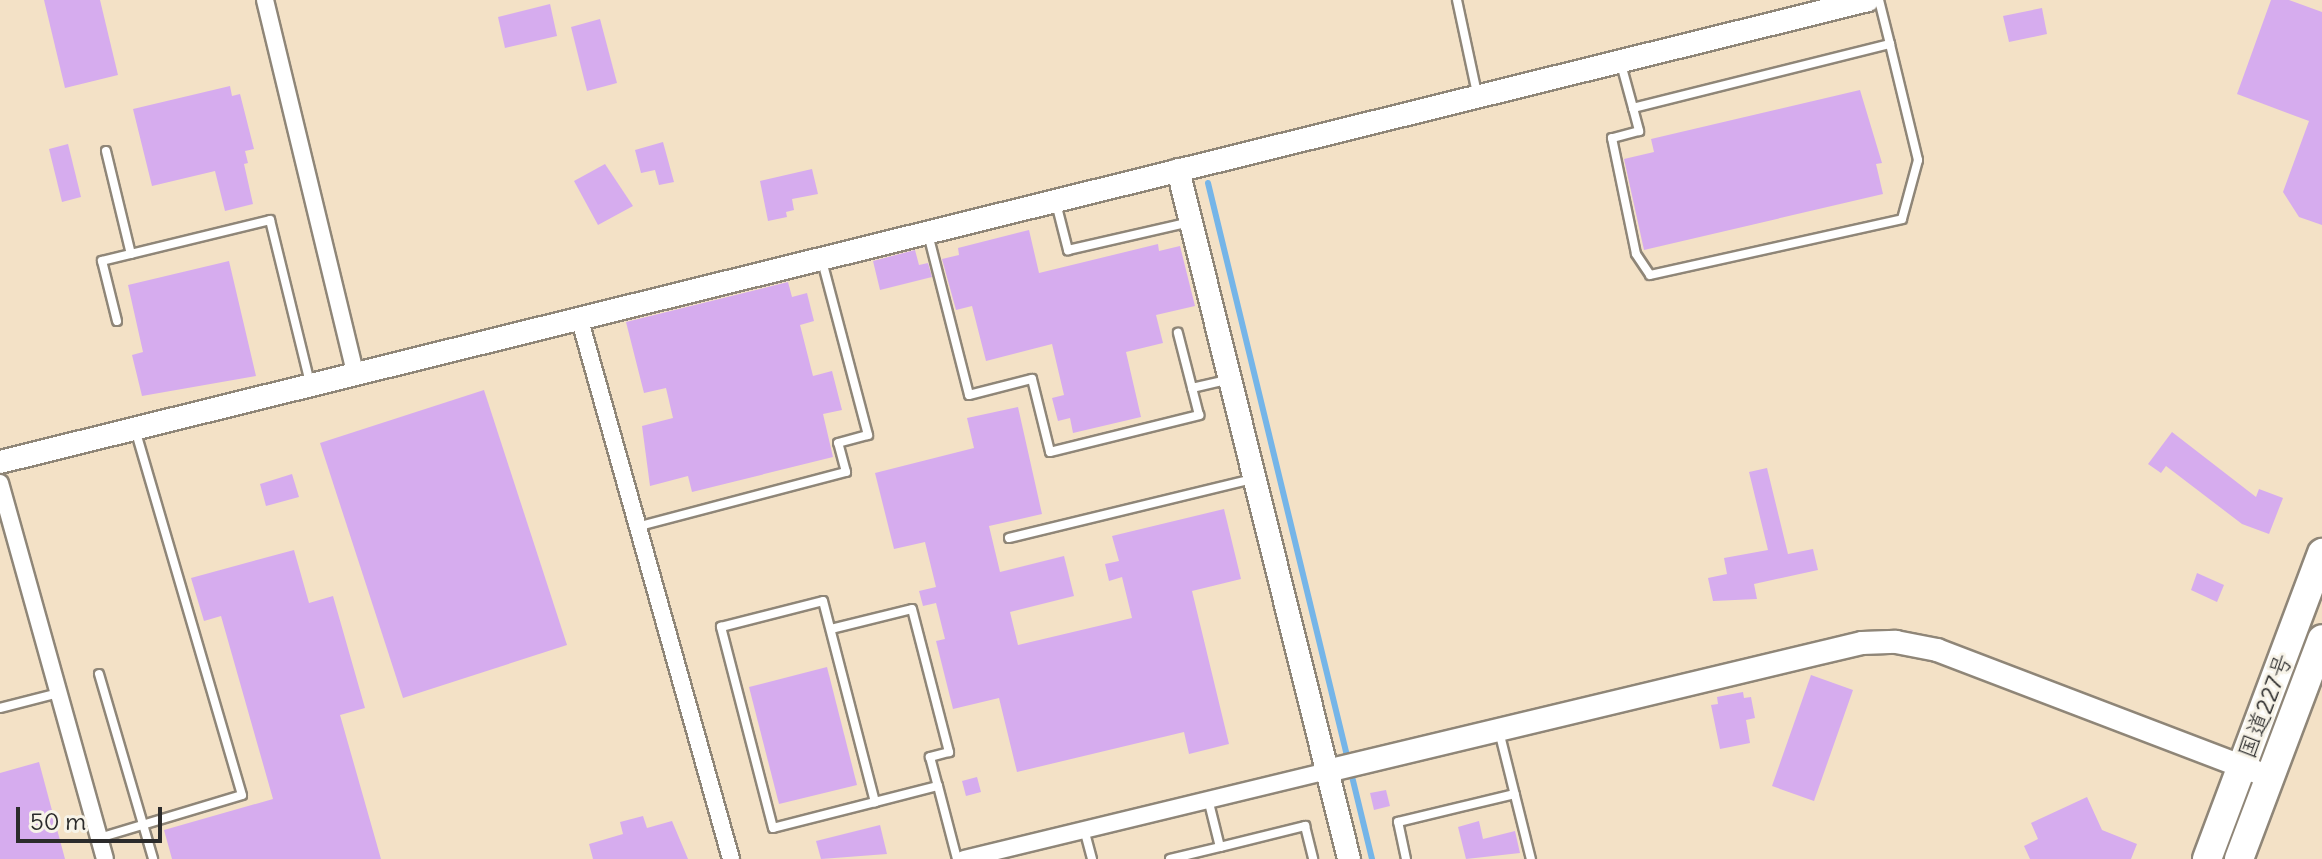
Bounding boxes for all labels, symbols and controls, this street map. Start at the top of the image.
street label: 国道227号 [2232,649,2298,763]
scale bar [20,791,166,841]
text: 50 m [30,806,86,836]

